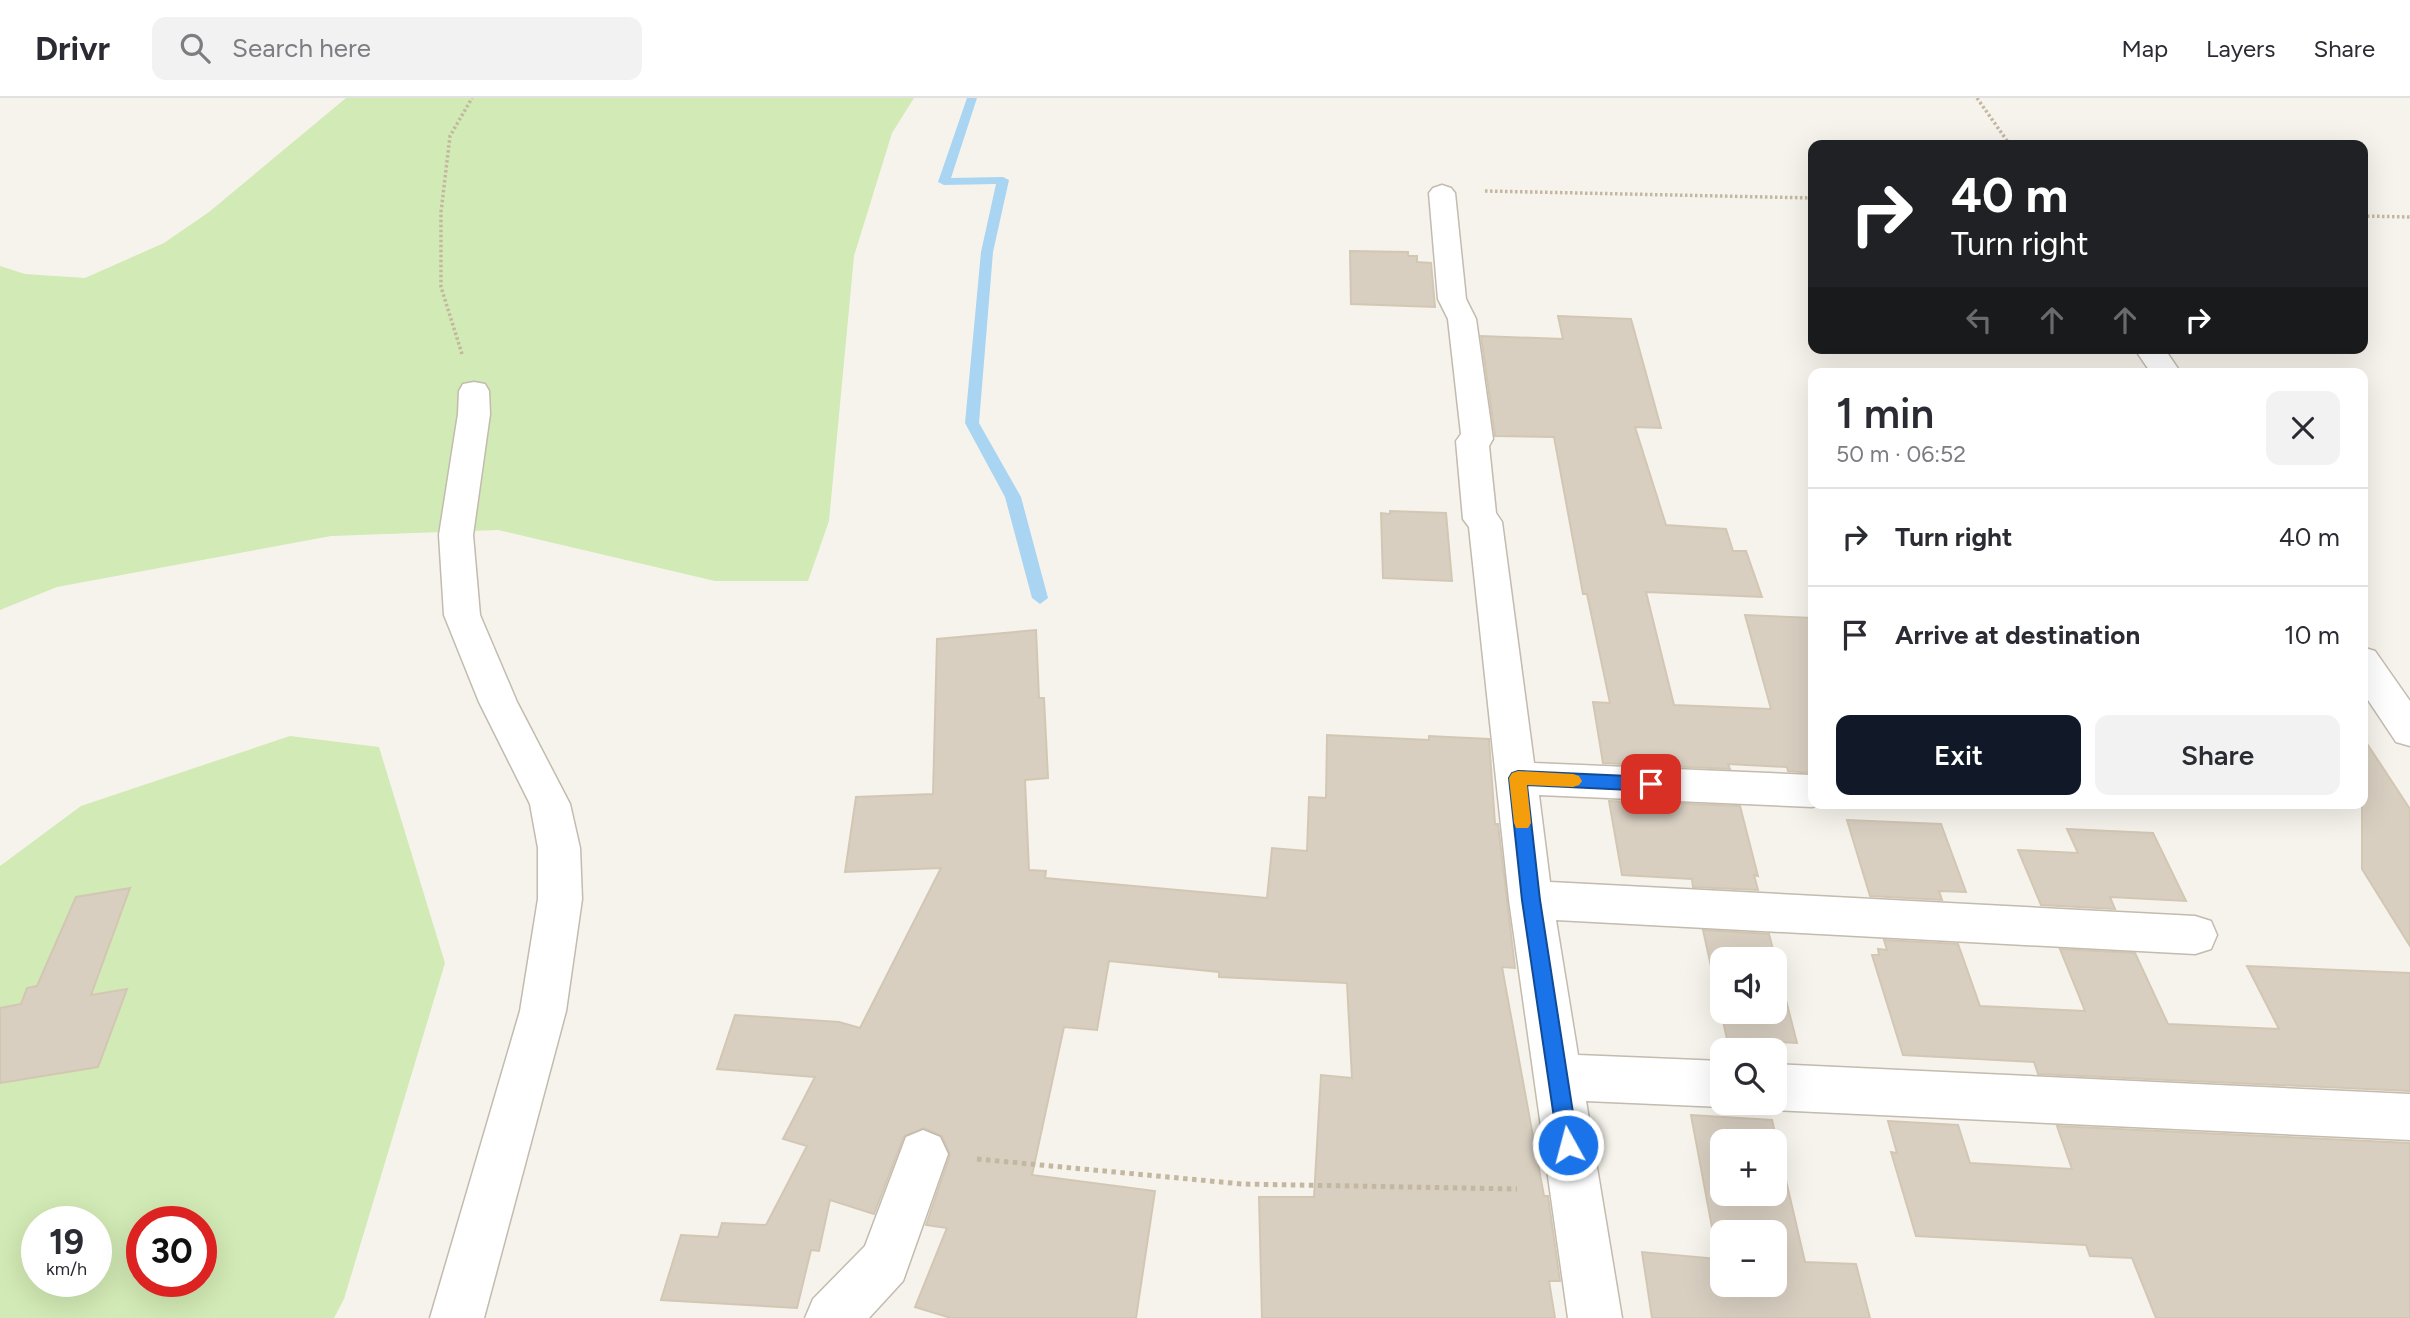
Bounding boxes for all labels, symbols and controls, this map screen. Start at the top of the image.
search box [152,17,642,80]
text: Drivr [35,29,110,68]
icon: search [176,29,214,67]
text: Search here [232,32,371,64]
text: Map [2121,34,2168,63]
text: Layers [2206,34,2275,63]
text: Share [2313,34,2375,63]
text: 40 m [1951,165,2068,224]
icon: right [1836,168,1927,259]
text: Turn right [1951,225,2089,263]
icon: left [1960,301,1998,339]
icon: ahead [2033,301,2071,339]
icon: ahead [2106,301,2144,339]
icon: right [2179,301,2217,339]
text: 1 min [1836,388,1934,439]
button: close [2266,391,2340,465]
text: 50 m · 06:52 [1836,440,1966,468]
icon: right [1836,518,1874,556]
text: Turn right [1895,521,2012,553]
text: 40 m [2279,521,2340,553]
icon: arrive [1836,616,1874,654]
text: Arrive at destination [1895,619,2140,651]
text: 10 m [2284,619,2340,651]
button: Exit [1836,715,2081,795]
button: Share [2095,715,2340,795]
pin [1621,754,1681,814]
icon: arrive [1632,765,1670,803]
map controls [1710,947,1787,1297]
button: sound [1710,947,1787,1024]
button: search [1710,1038,1787,1115]
position arrow [1531,1108,1605,1182]
button: + [1710,1129,1787,1206]
speed limit sign: 30 [126,1206,217,1297]
button: − [1710,1220,1787,1297]
text: 19 [49,1221,84,1263]
text: km/h [46,1258,87,1280]

